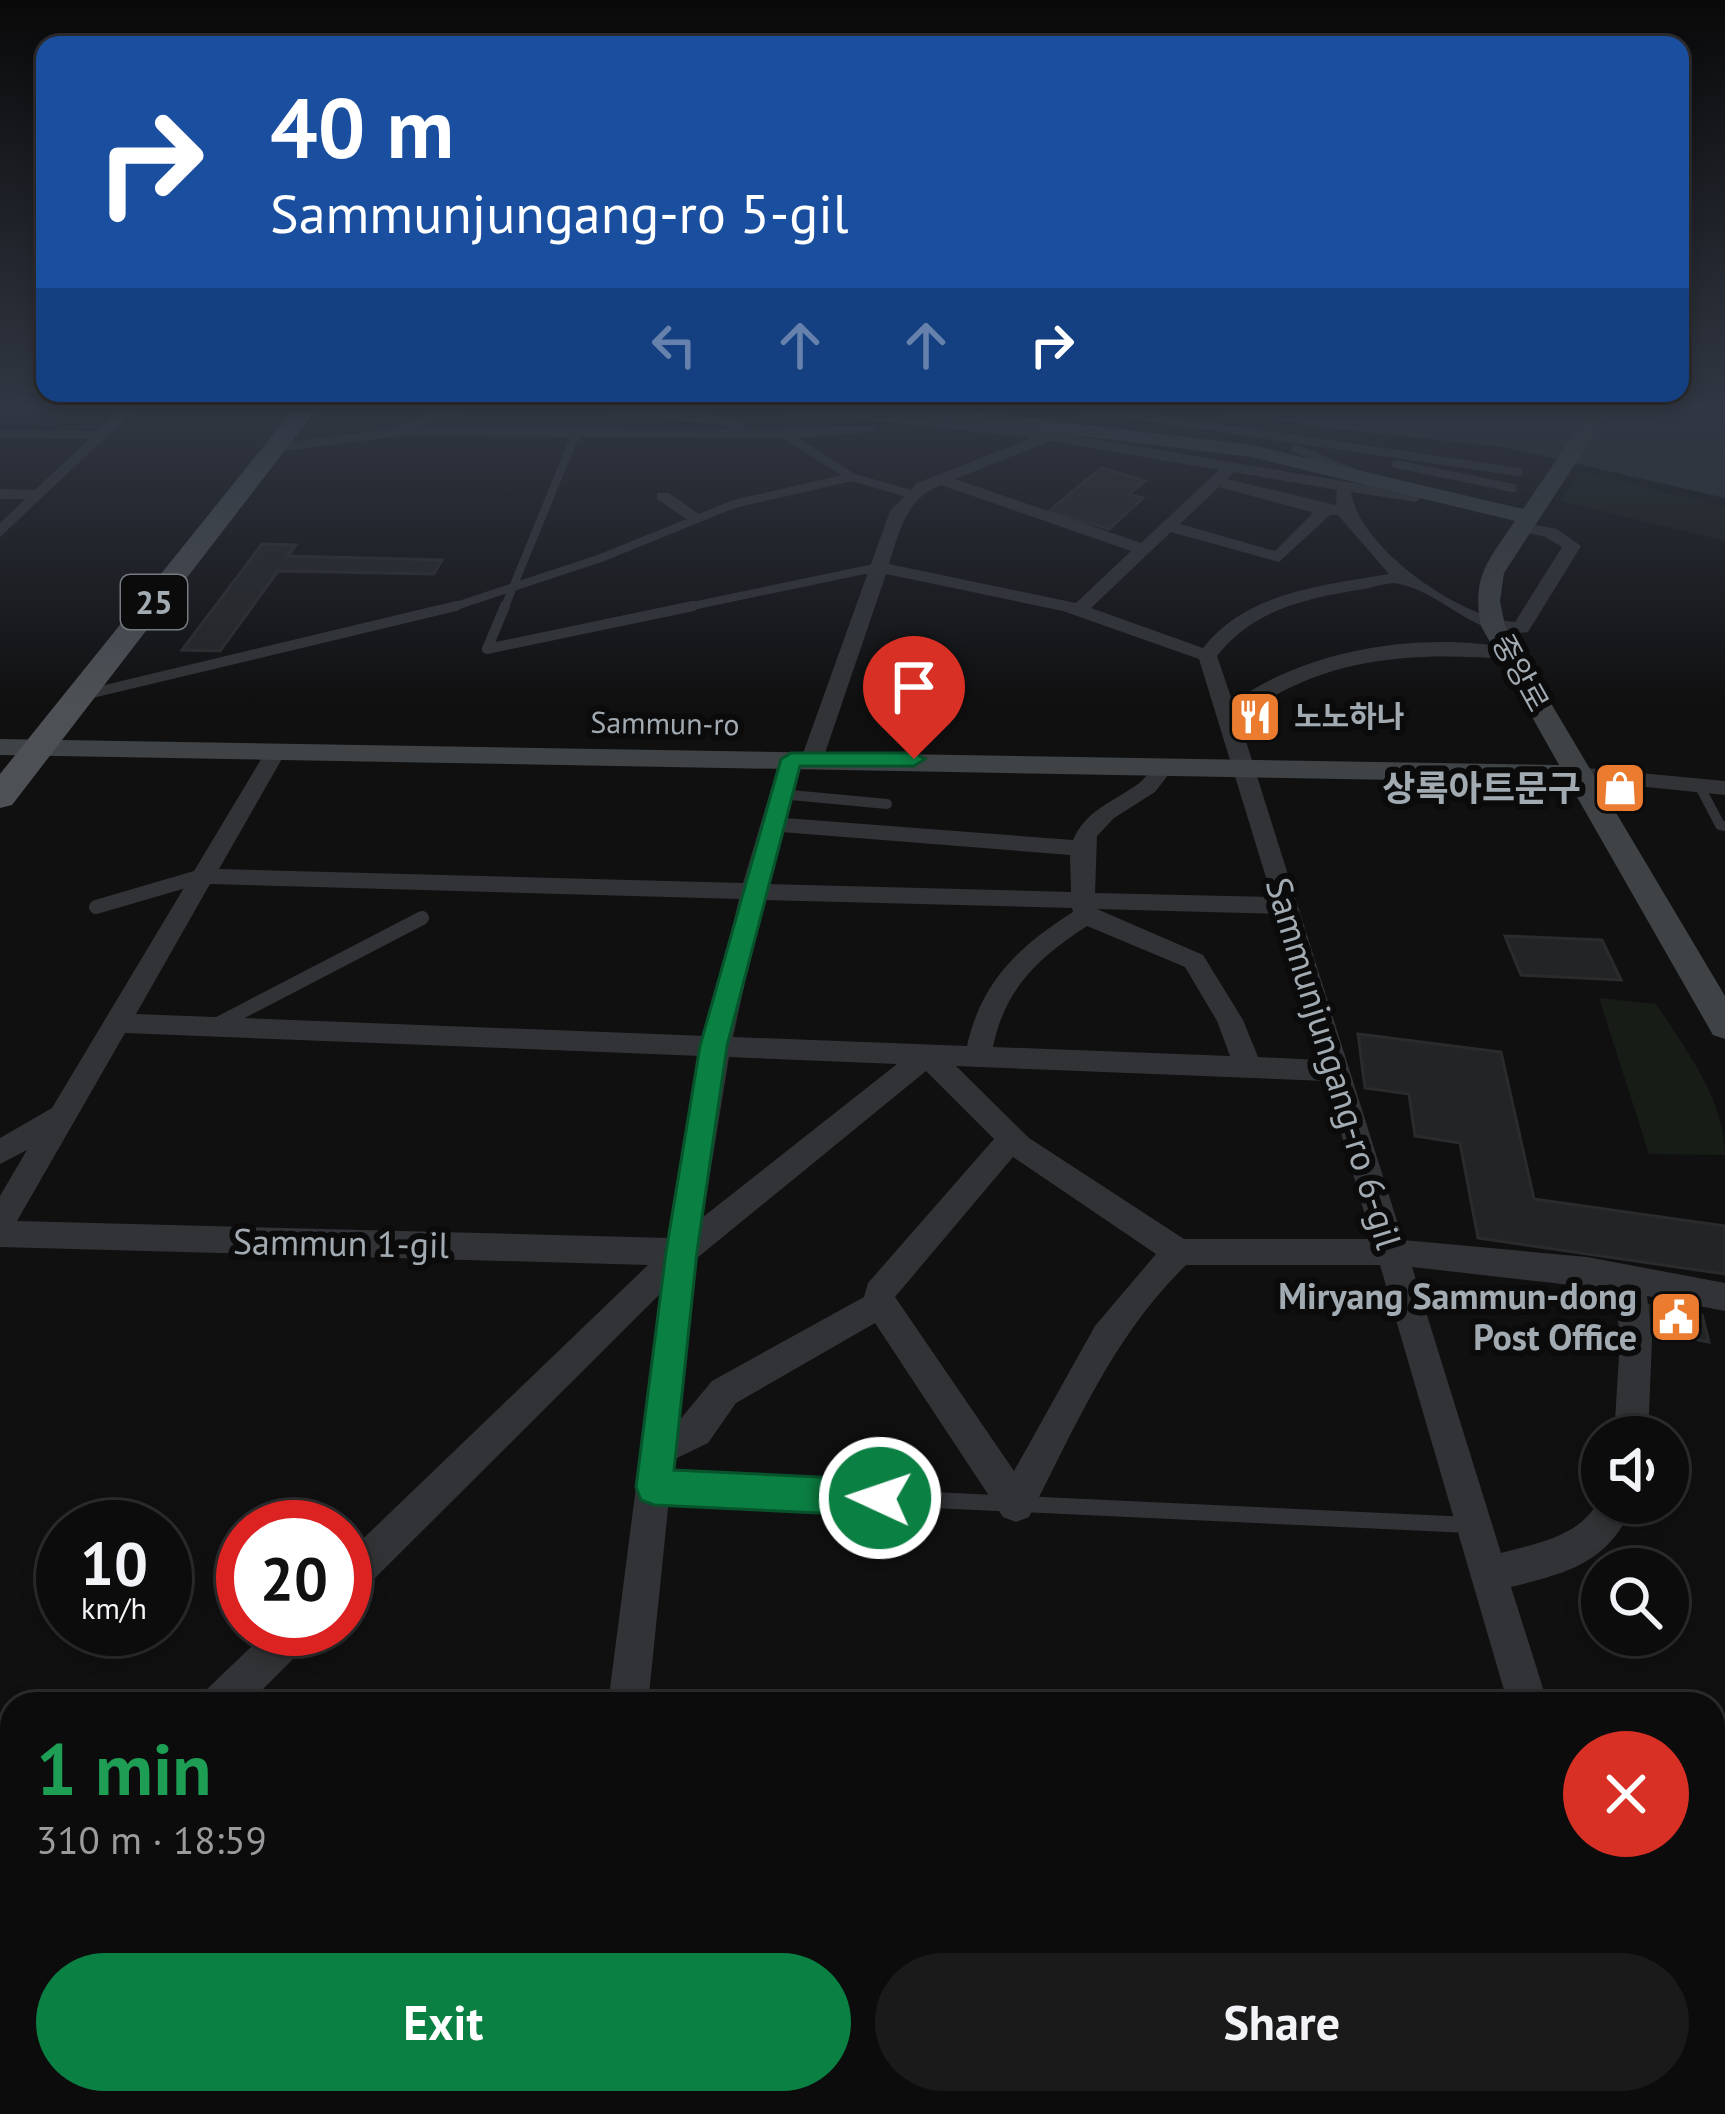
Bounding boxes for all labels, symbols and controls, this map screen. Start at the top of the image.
text: 40 m [270,72,454,181]
icon: right [72,84,228,240]
text: Sammunjungang-ro 5-gil [270,178,848,248]
icon: left [641,312,707,378]
icon: ahead [767,312,833,378]
icon: ahead [893,312,959,378]
icon: right [1019,312,1085,378]
road number: 25 [121,575,187,629]
street label: 중앙로 [1484,627,1558,718]
pin [863,636,965,759]
icon: arrive [881,654,947,720]
restaurant icon: 노노하나 [1227,689,1283,745]
place label: 노노하나 [1294,696,1404,735]
street label: Sammun-ro [590,702,740,743]
shop icon: 상록아트문구 [1592,760,1648,816]
place label: 상록아트문구 [1382,764,1581,811]
street label: Sammunjungang-ro 6-gil [1256,872,1413,1255]
street label: Sammun 1-gil [233,1217,450,1268]
place label: Miryang Sammun-dong Post Office [1278,1272,1637,1360]
public building icon: Miryang Sammun-dong Post Office [1648,1289,1704,1345]
map controls [1581,1416,1689,1656]
button: sound [1581,1416,1689,1524]
position arrow [817,1435,943,1561]
speed limit sign: 20 [216,1500,372,1656]
text: 10 [80,1524,148,1602]
button: search [1581,1548,1689,1656]
text: km/h [81,1588,147,1627]
text: 1 min [36,1722,212,1815]
button: close [1563,1731,1689,1857]
text: 310 m · 18:59 [36,1814,267,1865]
button: Exit [36,1953,851,2091]
button: Share [875,1953,1689,2091]

